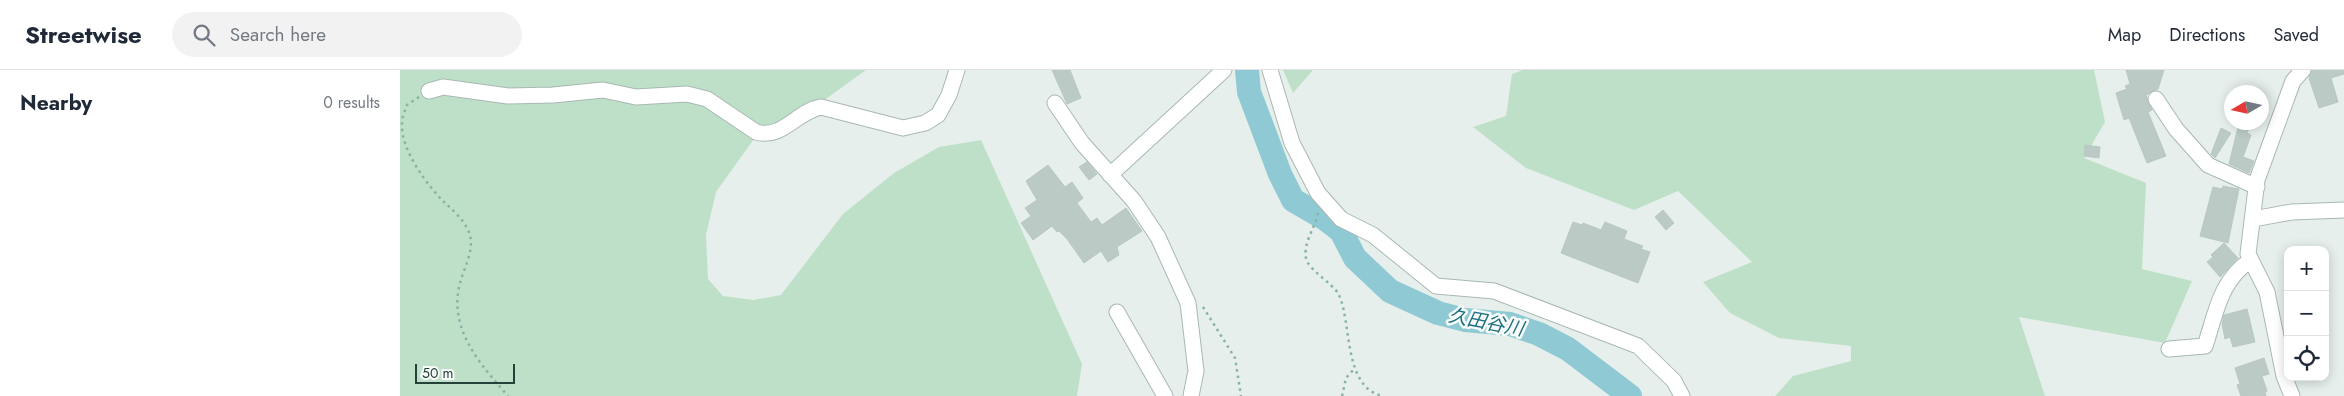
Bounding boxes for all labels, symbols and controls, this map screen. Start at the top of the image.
search box [172,12,522,57]
text: Streetwise [25,17,142,52]
icon: search [190,21,218,49]
text: Search here [230,21,326,48]
text: Map [2108,22,2141,48]
text: Directions [2169,22,2245,48]
text: Saved [2273,22,2319,48]
north arrow [2224,85,2269,130]
text: Nearby [20,88,92,118]
text: 0 results [323,91,380,114]
map controls [2284,246,2329,381]
button: + [2284,246,2329,291]
button: − [2284,291,2329,336]
water label: 久田谷川 [1446,301,1528,343]
button: locate [2284,336,2329,381]
scale bar [415,361,515,384]
text: 50 m [422,363,453,383]

